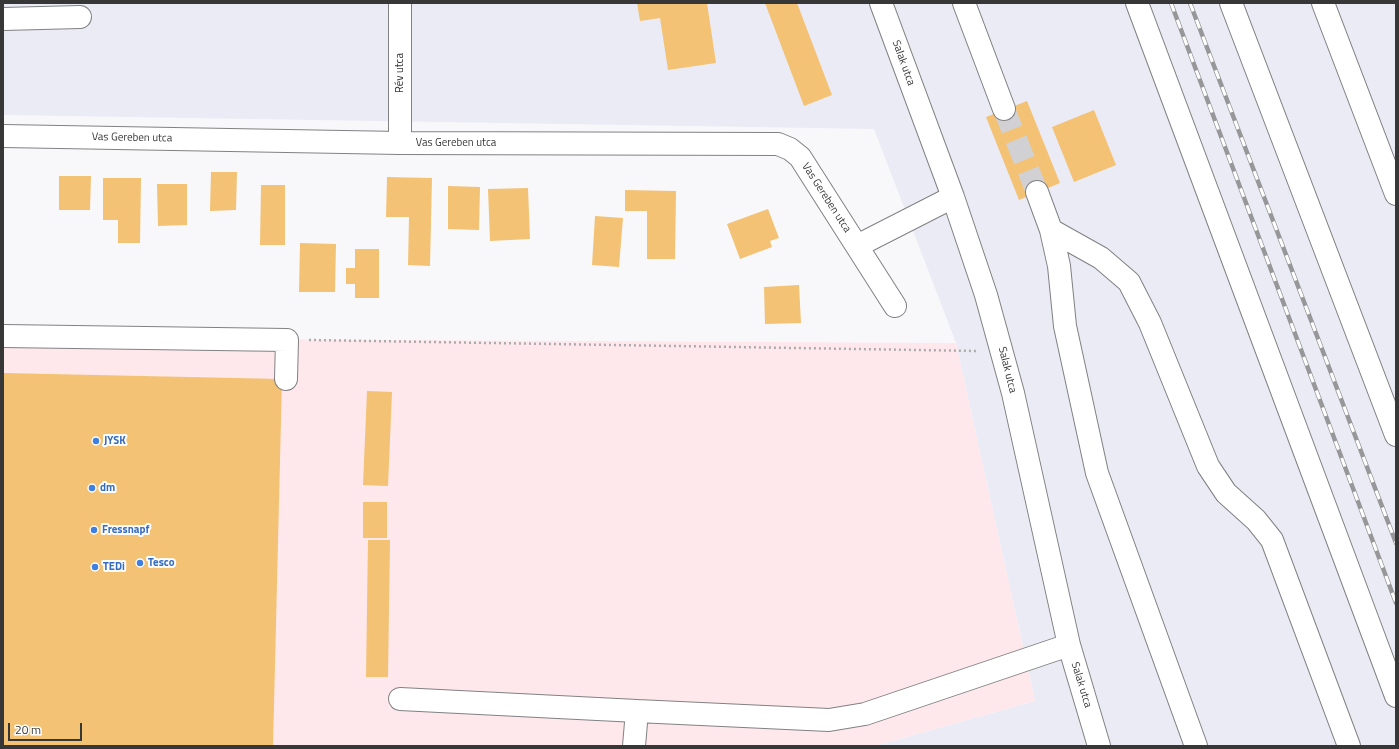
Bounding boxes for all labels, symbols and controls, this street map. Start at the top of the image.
street label: Salak utca [889,39,917,87]
street label: Rév utca [393,53,407,93]
street label: Vas Gereben utca [92,131,172,145]
street label: Vas Gereben utca [416,136,496,150]
street label: Vas Gereben utca [799,161,853,235]
street label: Salak utca [995,345,1019,395]
place label: JYSK [104,434,126,448]
marker: JYSK [91,436,101,446]
place label: dm [100,481,115,495]
marker: dm [87,483,97,493]
place label: Fressnapf [102,523,149,537]
marker: Fressnapf [89,525,99,535]
place label: Tesco [148,556,175,570]
marker: Tesco [135,558,145,568]
place label: TEDi [103,560,125,574]
marker: TEDi [90,562,100,572]
street label: Salak utca [1068,660,1094,710]
scale bar [10,715,84,741]
text: 20 m [15,720,41,739]

